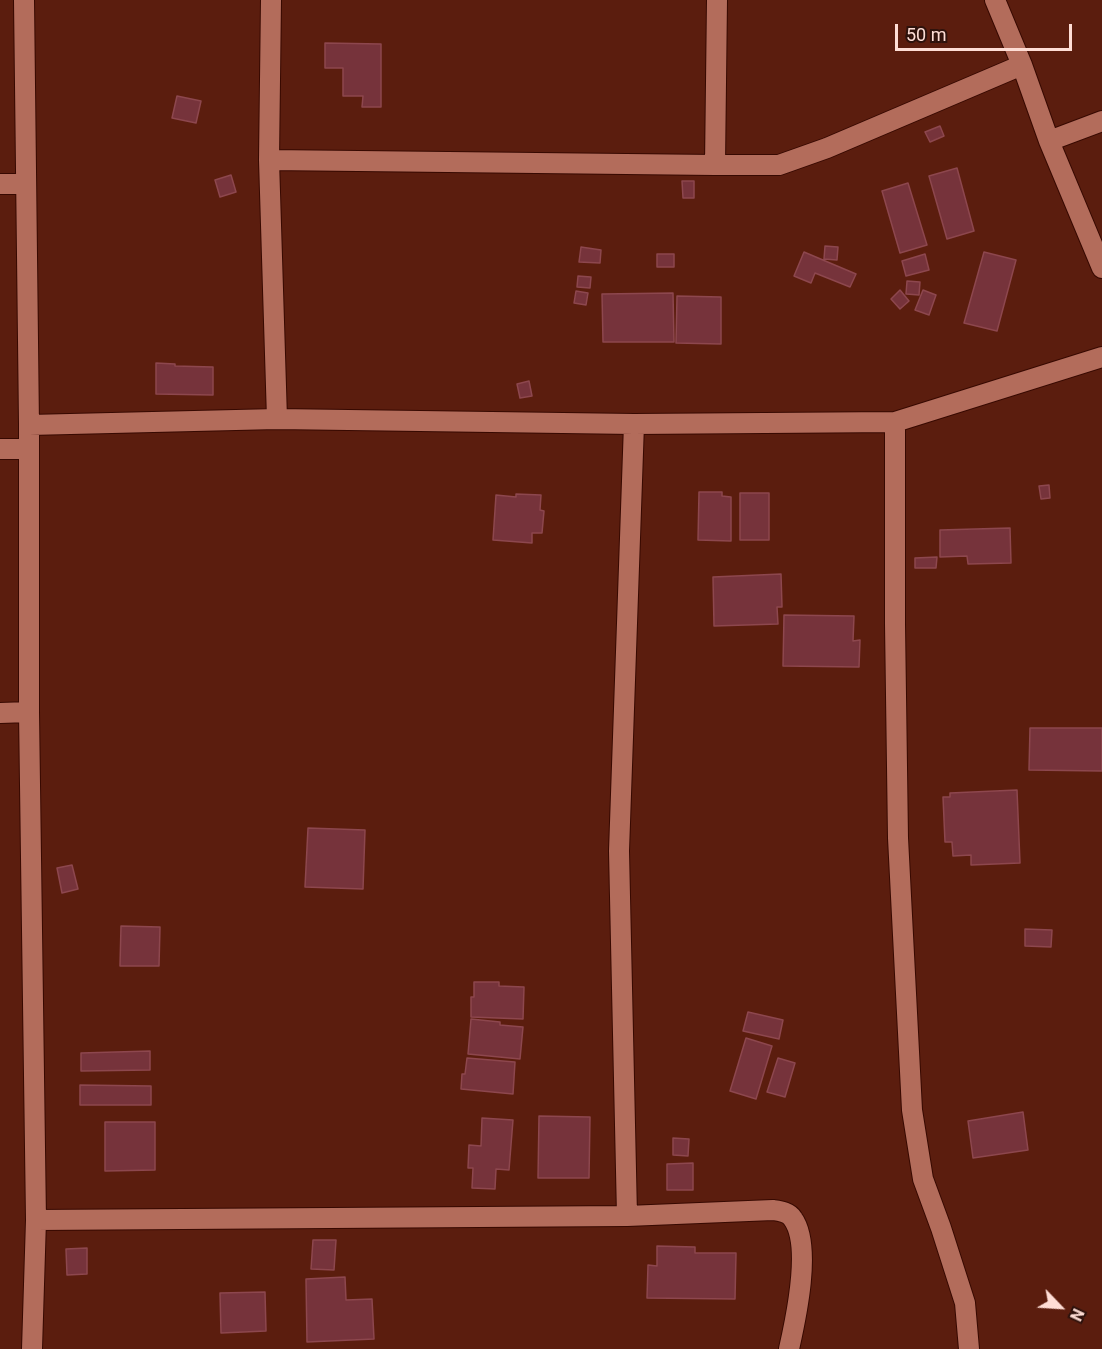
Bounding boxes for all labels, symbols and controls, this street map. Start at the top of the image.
scale bar [898,12,1075,50]
text: 50 m [906,24,946,45]
north arrow [1030,1277,1090,1337]
text: N [1066,1306,1088,1324]

